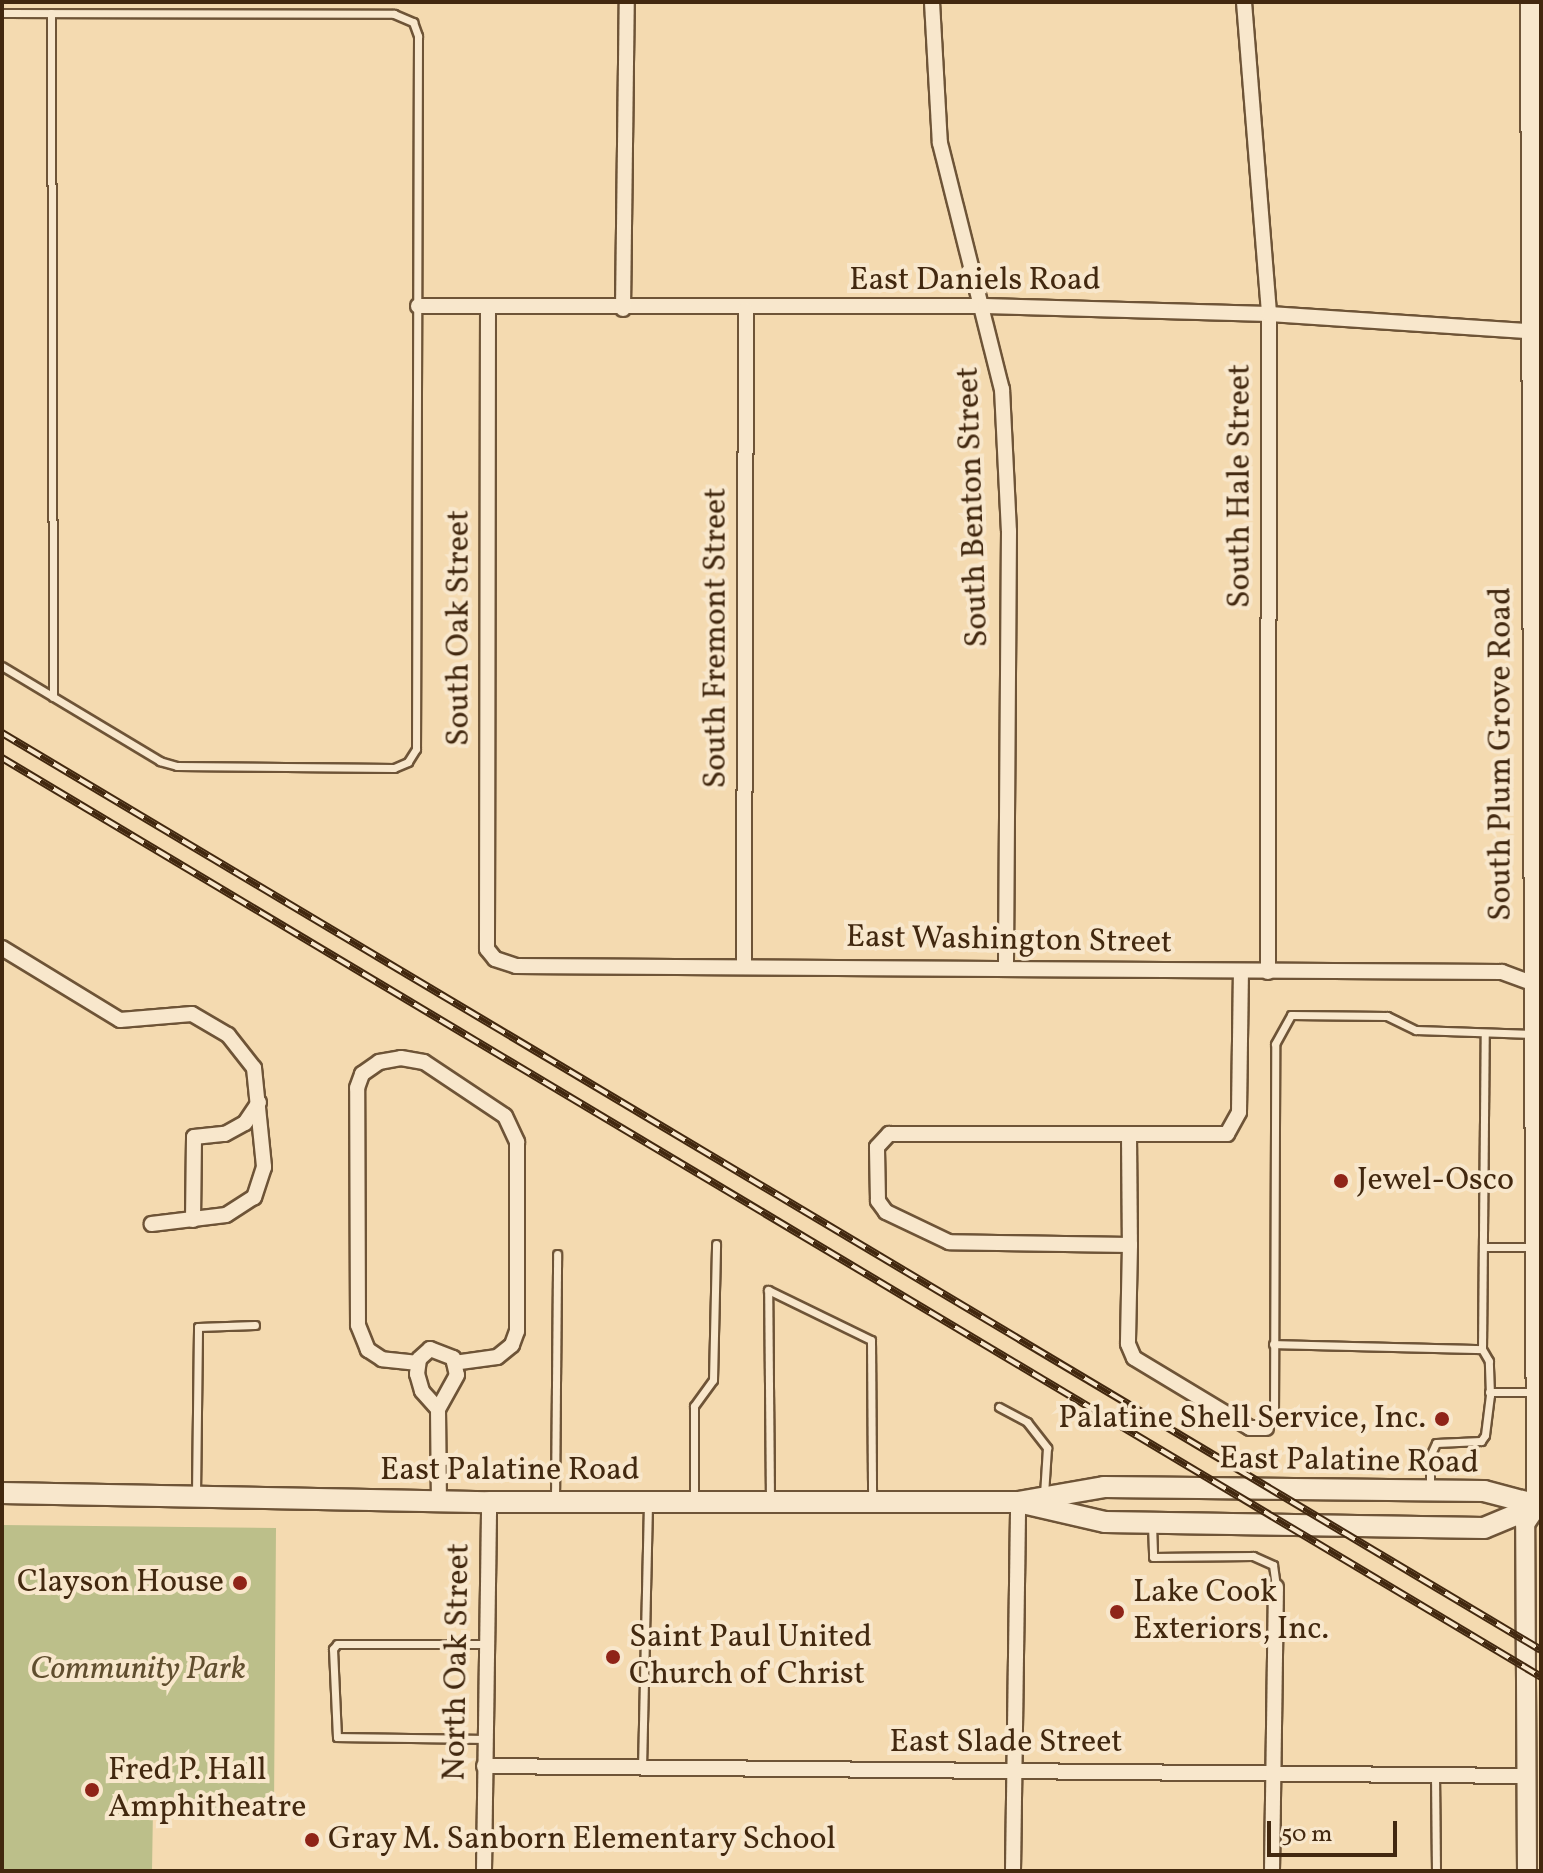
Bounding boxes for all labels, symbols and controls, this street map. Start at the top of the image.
street label: East Daniels Road [849,262,1101,300]
street label: South Hale Street [1222,364,1260,608]
street label: South Benton Street [950,366,998,648]
street label: South Fremont Street [698,488,736,788]
street label: South Oak Street [441,510,479,746]
street label: South Plum Grove Road [1483,587,1521,921]
street label: East Washington Street [845,919,1173,963]
place label: Jewel-Osco [1357,1162,1514,1200]
marker: Jewel-Osco [1332,1172,1350,1190]
place label: Palatine Shell Service, Inc. [1058,1400,1426,1438]
marker: Palatine Shell Service, Inc. [1433,1410,1451,1428]
street label: East Palatine Road [1219,1441,1479,1483]
street label: East Palatine Road [380,1452,640,1490]
street label: North Oak Street [437,1543,479,1781]
place label: Clayson House [17,1564,224,1602]
marker: Clayson House [231,1574,249,1592]
place label: Lake Cook Exteriors, Inc. [1133,1575,1329,1650]
marker: Lake Cook Exteriors, Inc. [1108,1603,1126,1621]
place label: Saint Paul United Church of Christ [629,1620,872,1695]
marker: Saint Paul United Church of Christ [604,1648,622,1666]
park label: Community Park [30,1651,246,1689]
street label: East Slade Street [889,1724,1123,1762]
place label: Fred P. Hall Amphitheatre [108,1753,306,1828]
marker: Fred P. Hall Amphitheatre [83,1781,101,1799]
scale bar [1271,1805,1401,1855]
text: 50 m [1281,1818,1333,1852]
place label: Gray M. Sanborn Elementary School [328,1821,838,1859]
marker: Gray M. Sanborn Elementary School [303,1831,321,1849]

